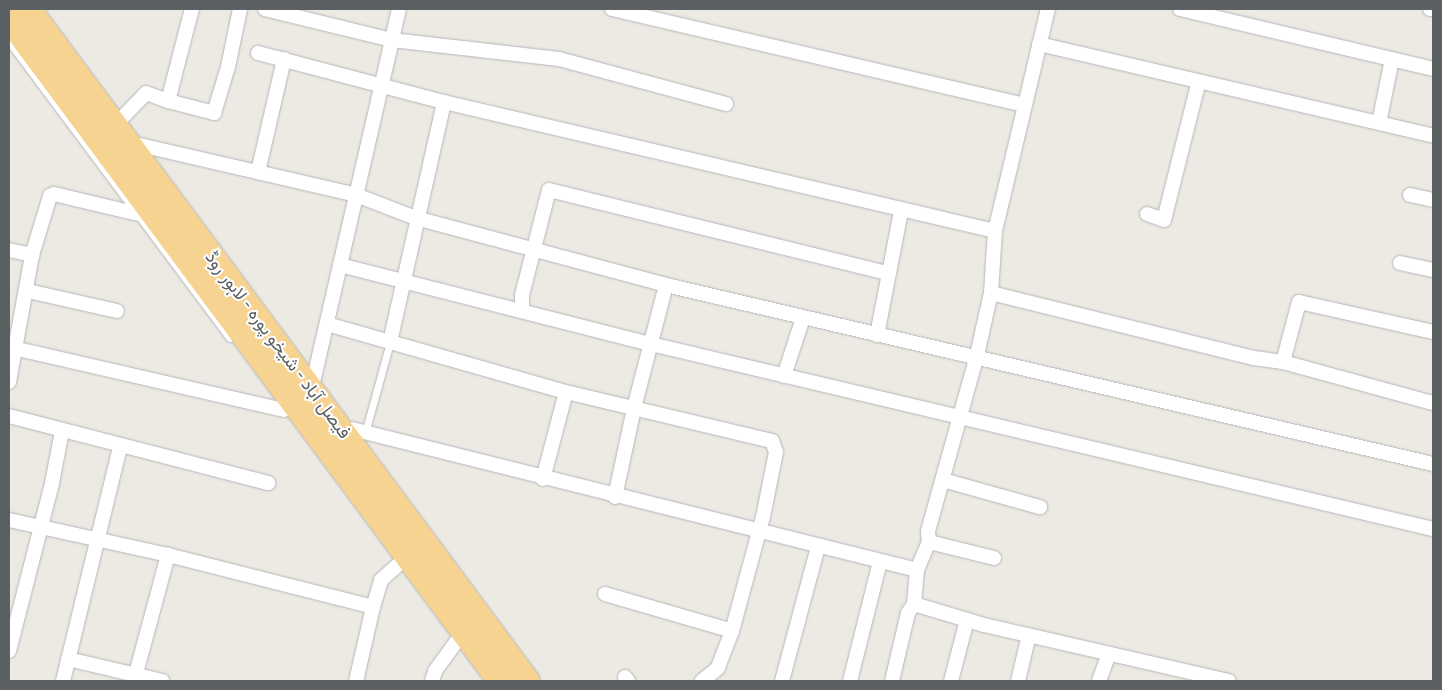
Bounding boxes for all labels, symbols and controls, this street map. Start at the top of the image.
street label: فیصل آباد - شیخو پورہ - لاہور روڈ [201,247,355,443]

